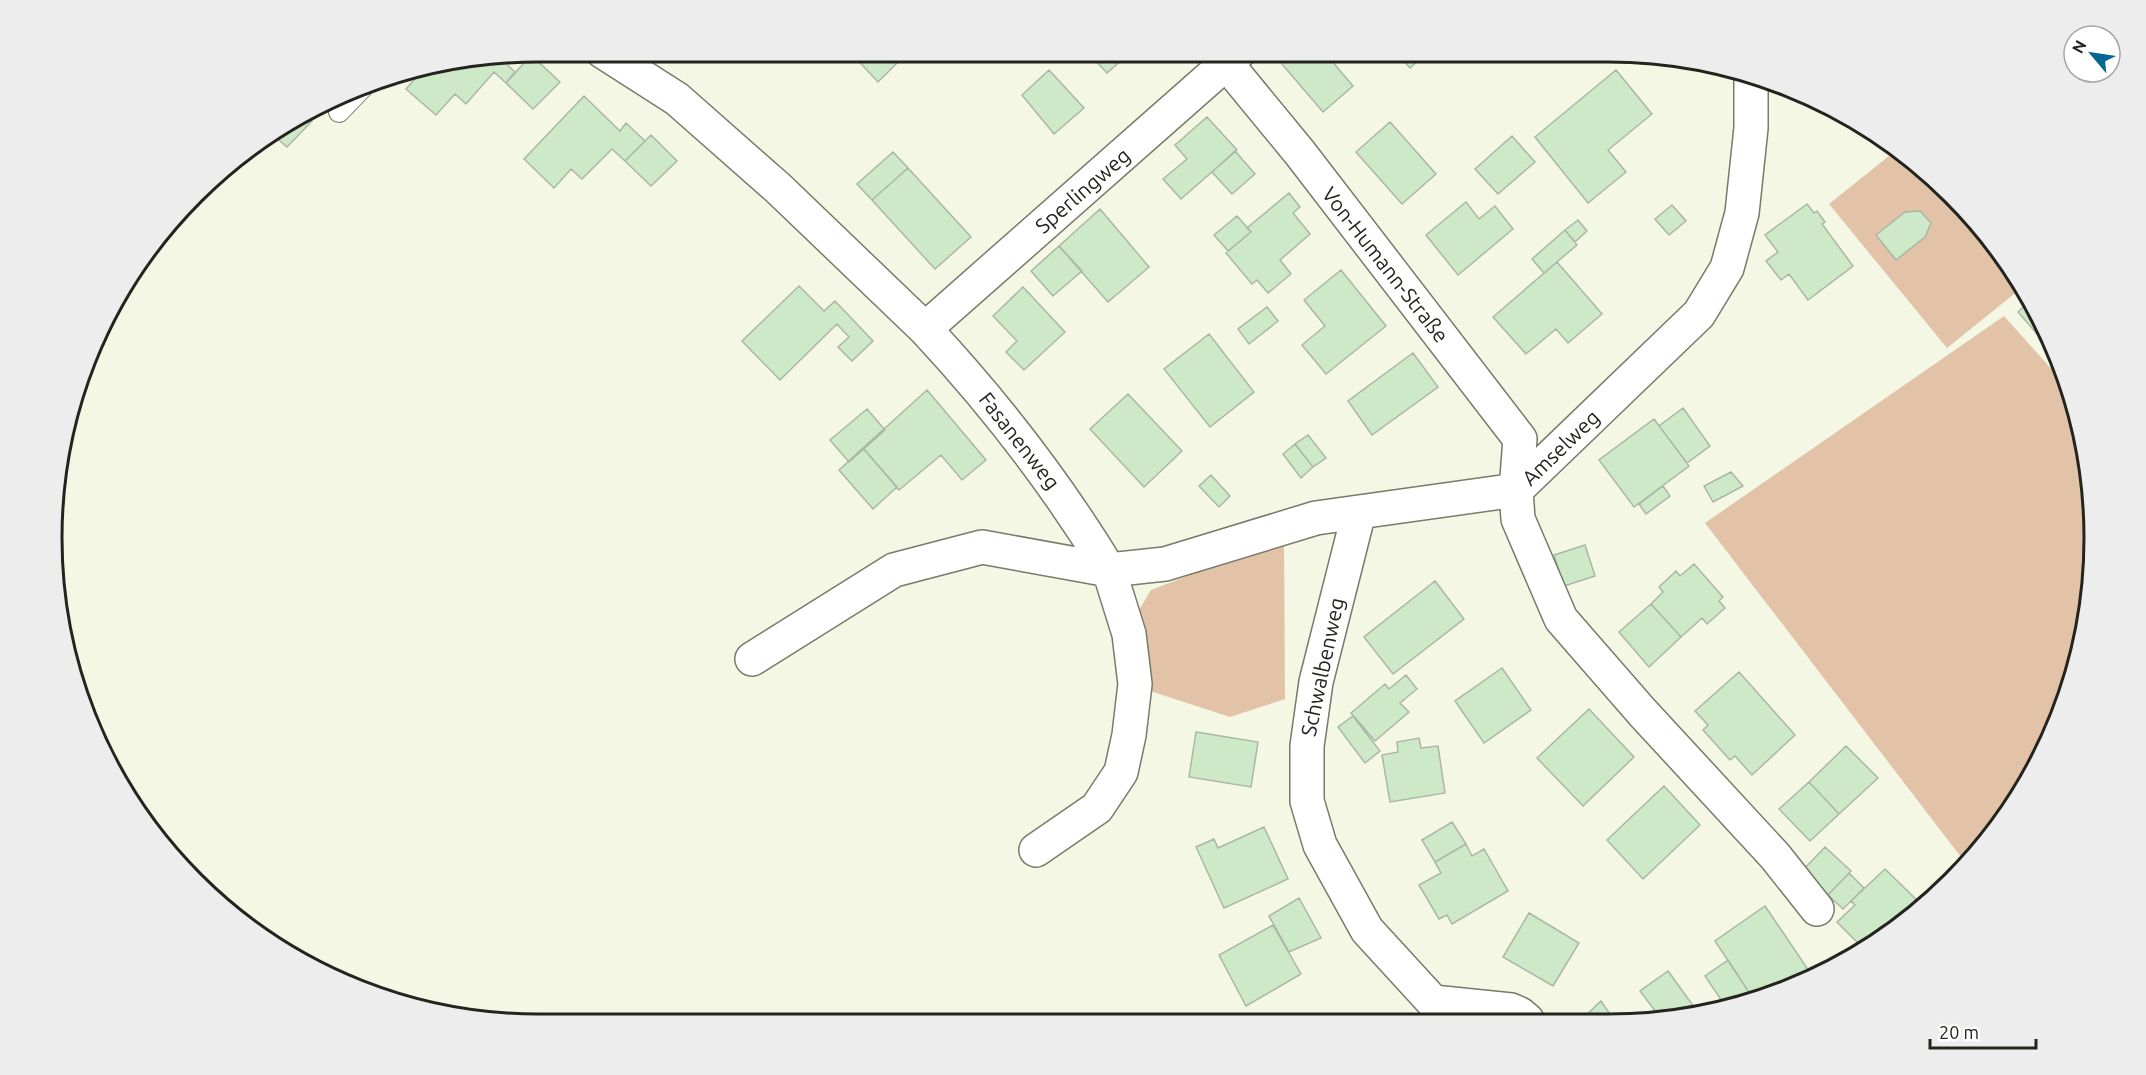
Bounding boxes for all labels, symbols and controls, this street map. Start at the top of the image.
north arrow [2062,24,2122,84]
text: N [2068,37,2090,56]
street label: Sperlingweg [1030,143,1135,238]
street label: Von-Humann-Straße [1318,182,1454,347]
street label: Fasanenweg [974,387,1065,494]
street label: Amselweg [1517,405,1604,490]
street label: Schwalbenweg [1296,595,1348,738]
scale bar [1930,1012,2036,1050]
text: 20 m [1939,1022,1979,1042]

